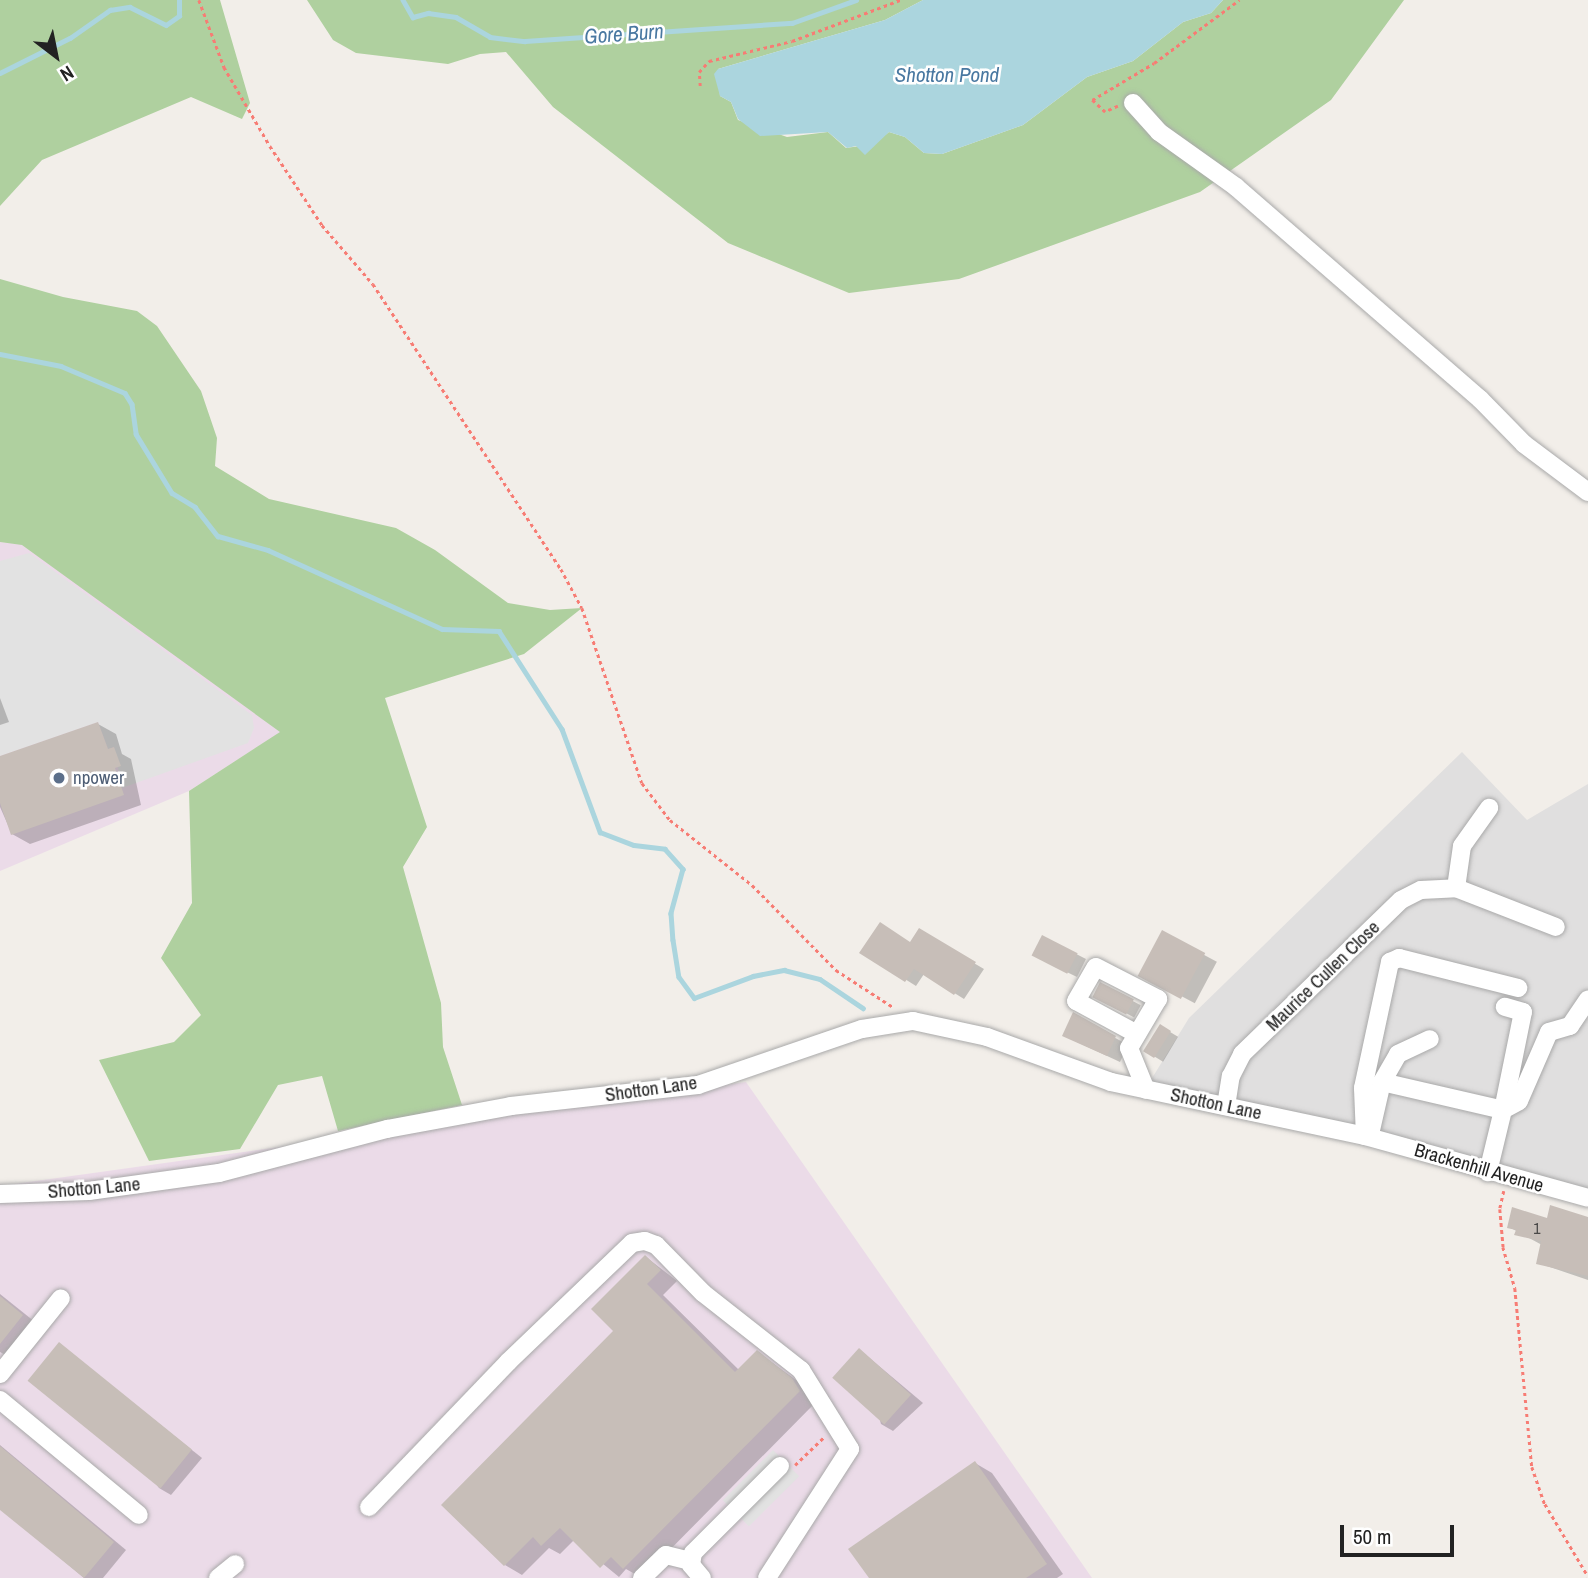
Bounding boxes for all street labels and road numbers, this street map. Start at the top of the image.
street label: Maurice Cullen Close [1262,916,1384,1036]
street label: Shotton Lane [604,1071,698,1107]
street label: Shotton Lane [1168,1083,1264,1125]
street label: Brackenhill Avenue [1411,1139,1547,1197]
street label: Shotton Lane [47,1173,141,1203]

